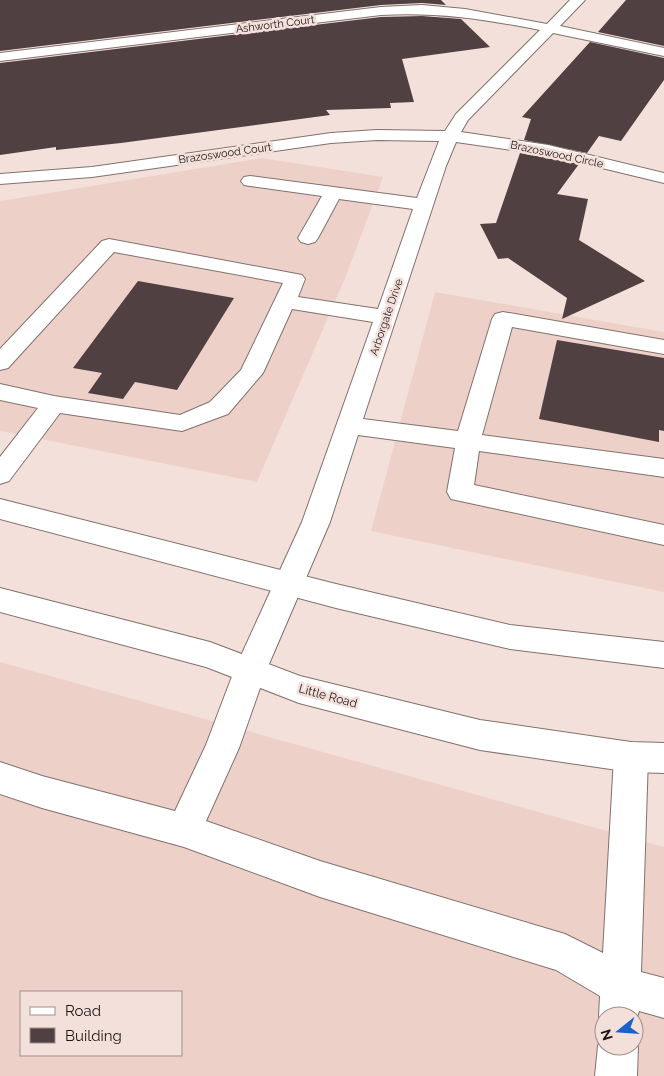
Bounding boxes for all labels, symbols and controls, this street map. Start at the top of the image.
street label: Ashworth Court [235,13,315,36]
street label: Brazoswood Circle [509,138,605,171]
street label: Brazoswood Court [178,140,273,166]
street label: Arborgate Drive [367,277,406,357]
street label: Little Road [297,681,359,711]
legend [20,991,182,1056]
text: Road [65,1002,101,1020]
north arrow [594,1006,644,1056]
text: Building [65,1027,122,1045]
text: N [597,1027,616,1042]

